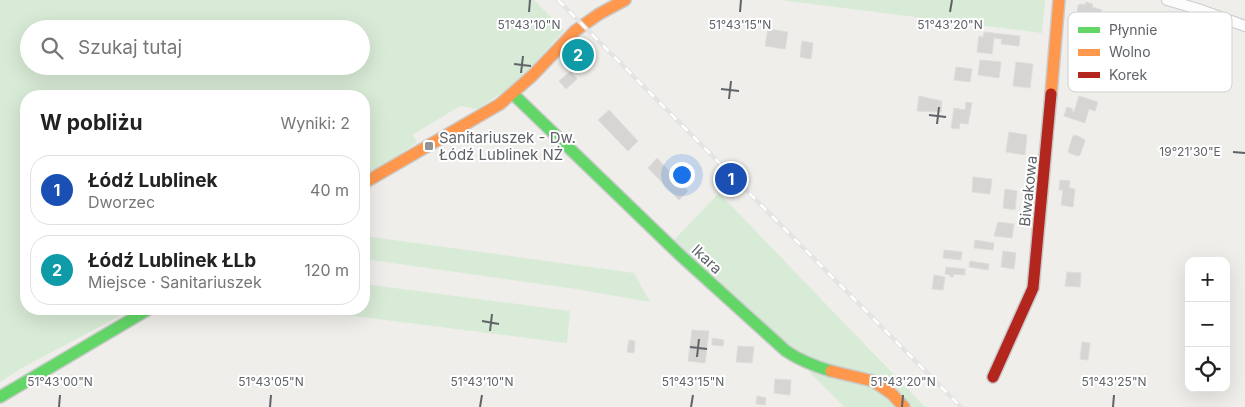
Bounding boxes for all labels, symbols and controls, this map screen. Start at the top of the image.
legend [1068,12,1232,92]
text: 51°43'10"N [498,17,560,32]
text: 51°43'15"N [709,17,771,32]
text: 51°43'20"N [917,17,983,32]
search box [20,20,370,75]
text: Płynnie [1109,21,1157,38]
icon: search [38,34,66,62]
text: Szukaj tutaj [78,36,182,59]
pin: 2 [562,36,594,74]
text: Wolno [1109,43,1151,60]
text: Korek [1109,66,1147,83]
text: W pobliżu [40,110,143,135]
text: Wyniki: 2 [280,113,350,133]
place label: Sanitariuszek - Dw. Łódź Lublinek NŻ [439,128,576,164]
marker: Sanitariuszek - Dw. Łódź Lublinek NŻ [423,140,435,152]
text: 19°21'30"E [1159,144,1221,159]
street label: Biwakowa [1015,154,1041,228]
pin: 1 [715,160,747,198]
your location [669,162,695,188]
text: Łódź Lublinek [88,169,218,192]
text: 1 [54,180,60,200]
text: 40 m [310,180,349,200]
text: Dworzec [88,192,155,212]
street label: Ikara [688,240,726,278]
text: Łódź Lublinek ŁLb [88,249,256,272]
map controls [1185,257,1230,392]
button: + [1185,257,1230,302]
text: 2 [52,260,62,280]
text: 120 m [304,260,349,280]
text: Miejsce · Sanitariuszek [88,272,262,292]
button: − [1185,302,1230,347]
button: locate [1185,347,1230,392]
text: 51°43'00"N [27,374,93,389]
text: 51°43'05"N [238,374,304,389]
text: 51°43'10"N [451,374,513,389]
text: 51°43'15"N [662,374,724,389]
text: 51°43'20"N [870,374,936,389]
text: 51°43'25"N [1081,374,1147,389]

